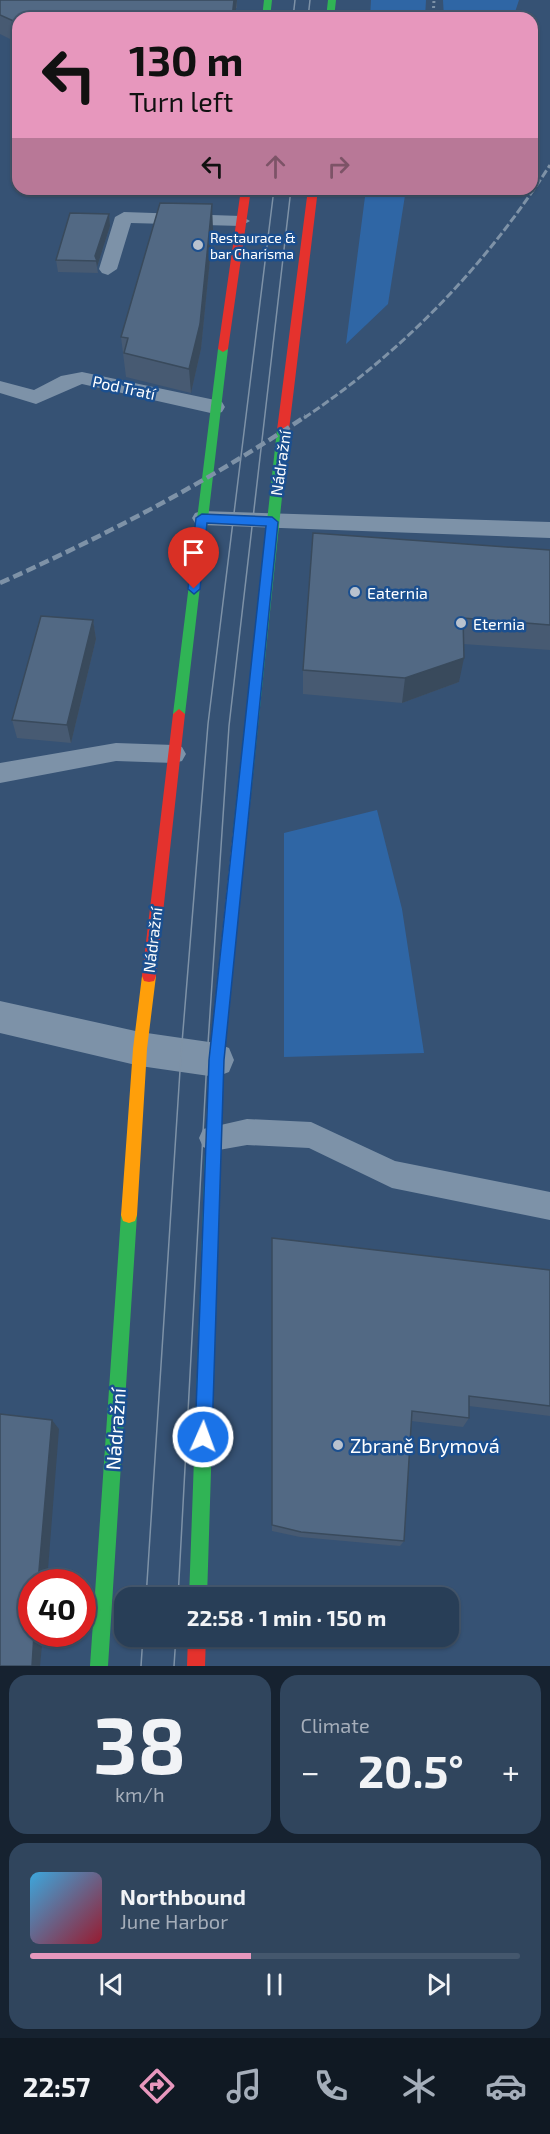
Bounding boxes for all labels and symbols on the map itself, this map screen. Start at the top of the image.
place label: Restaurace & bar Charisma [210,229,296,262]
marker: Restaurace & bar Charisma [191,238,205,252]
street label: Pod Tratí [91,371,158,403]
street label: Nádražní [266,428,294,497]
pin [168,527,219,589]
place label: Eaternia [367,583,428,602]
marker: Eaternia [348,585,362,599]
place label: Eternia [473,614,525,633]
marker: Eternia [454,616,468,630]
street label: Nádražní [139,905,166,974]
street label: Nádražní [100,1386,130,1471]
position arrow [171,1405,235,1469]
place label: Zbraně Brymová [350,1433,500,1457]
marker: Zbraně Brymová [331,1438,345,1452]
speed limit sign: 40 [18,1569,96,1647]

